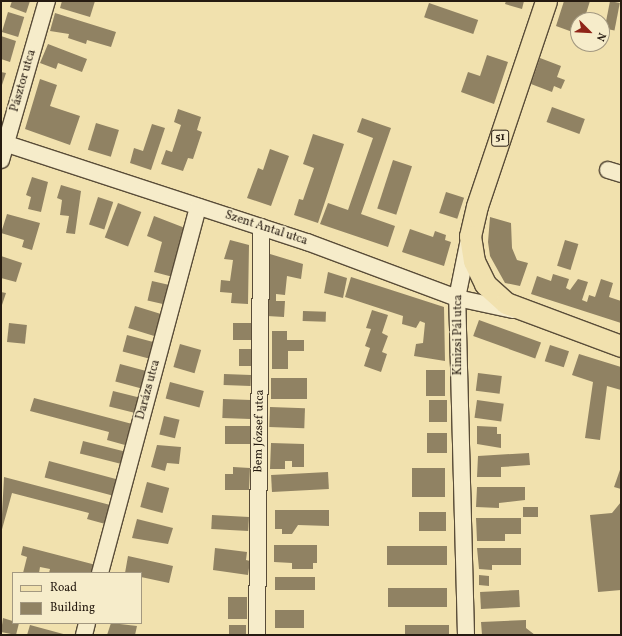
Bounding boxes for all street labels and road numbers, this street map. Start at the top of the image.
street label: Pásztor utca [8,48,40,114]
road number: 51 [491,129,509,147]
street label: Szent Antal utca [223,209,309,249]
street label: Kinizsi Pál utca [452,295,466,375]
street label: Darázs utca [134,358,164,422]
street label: Bem József utca [252,390,268,472]

